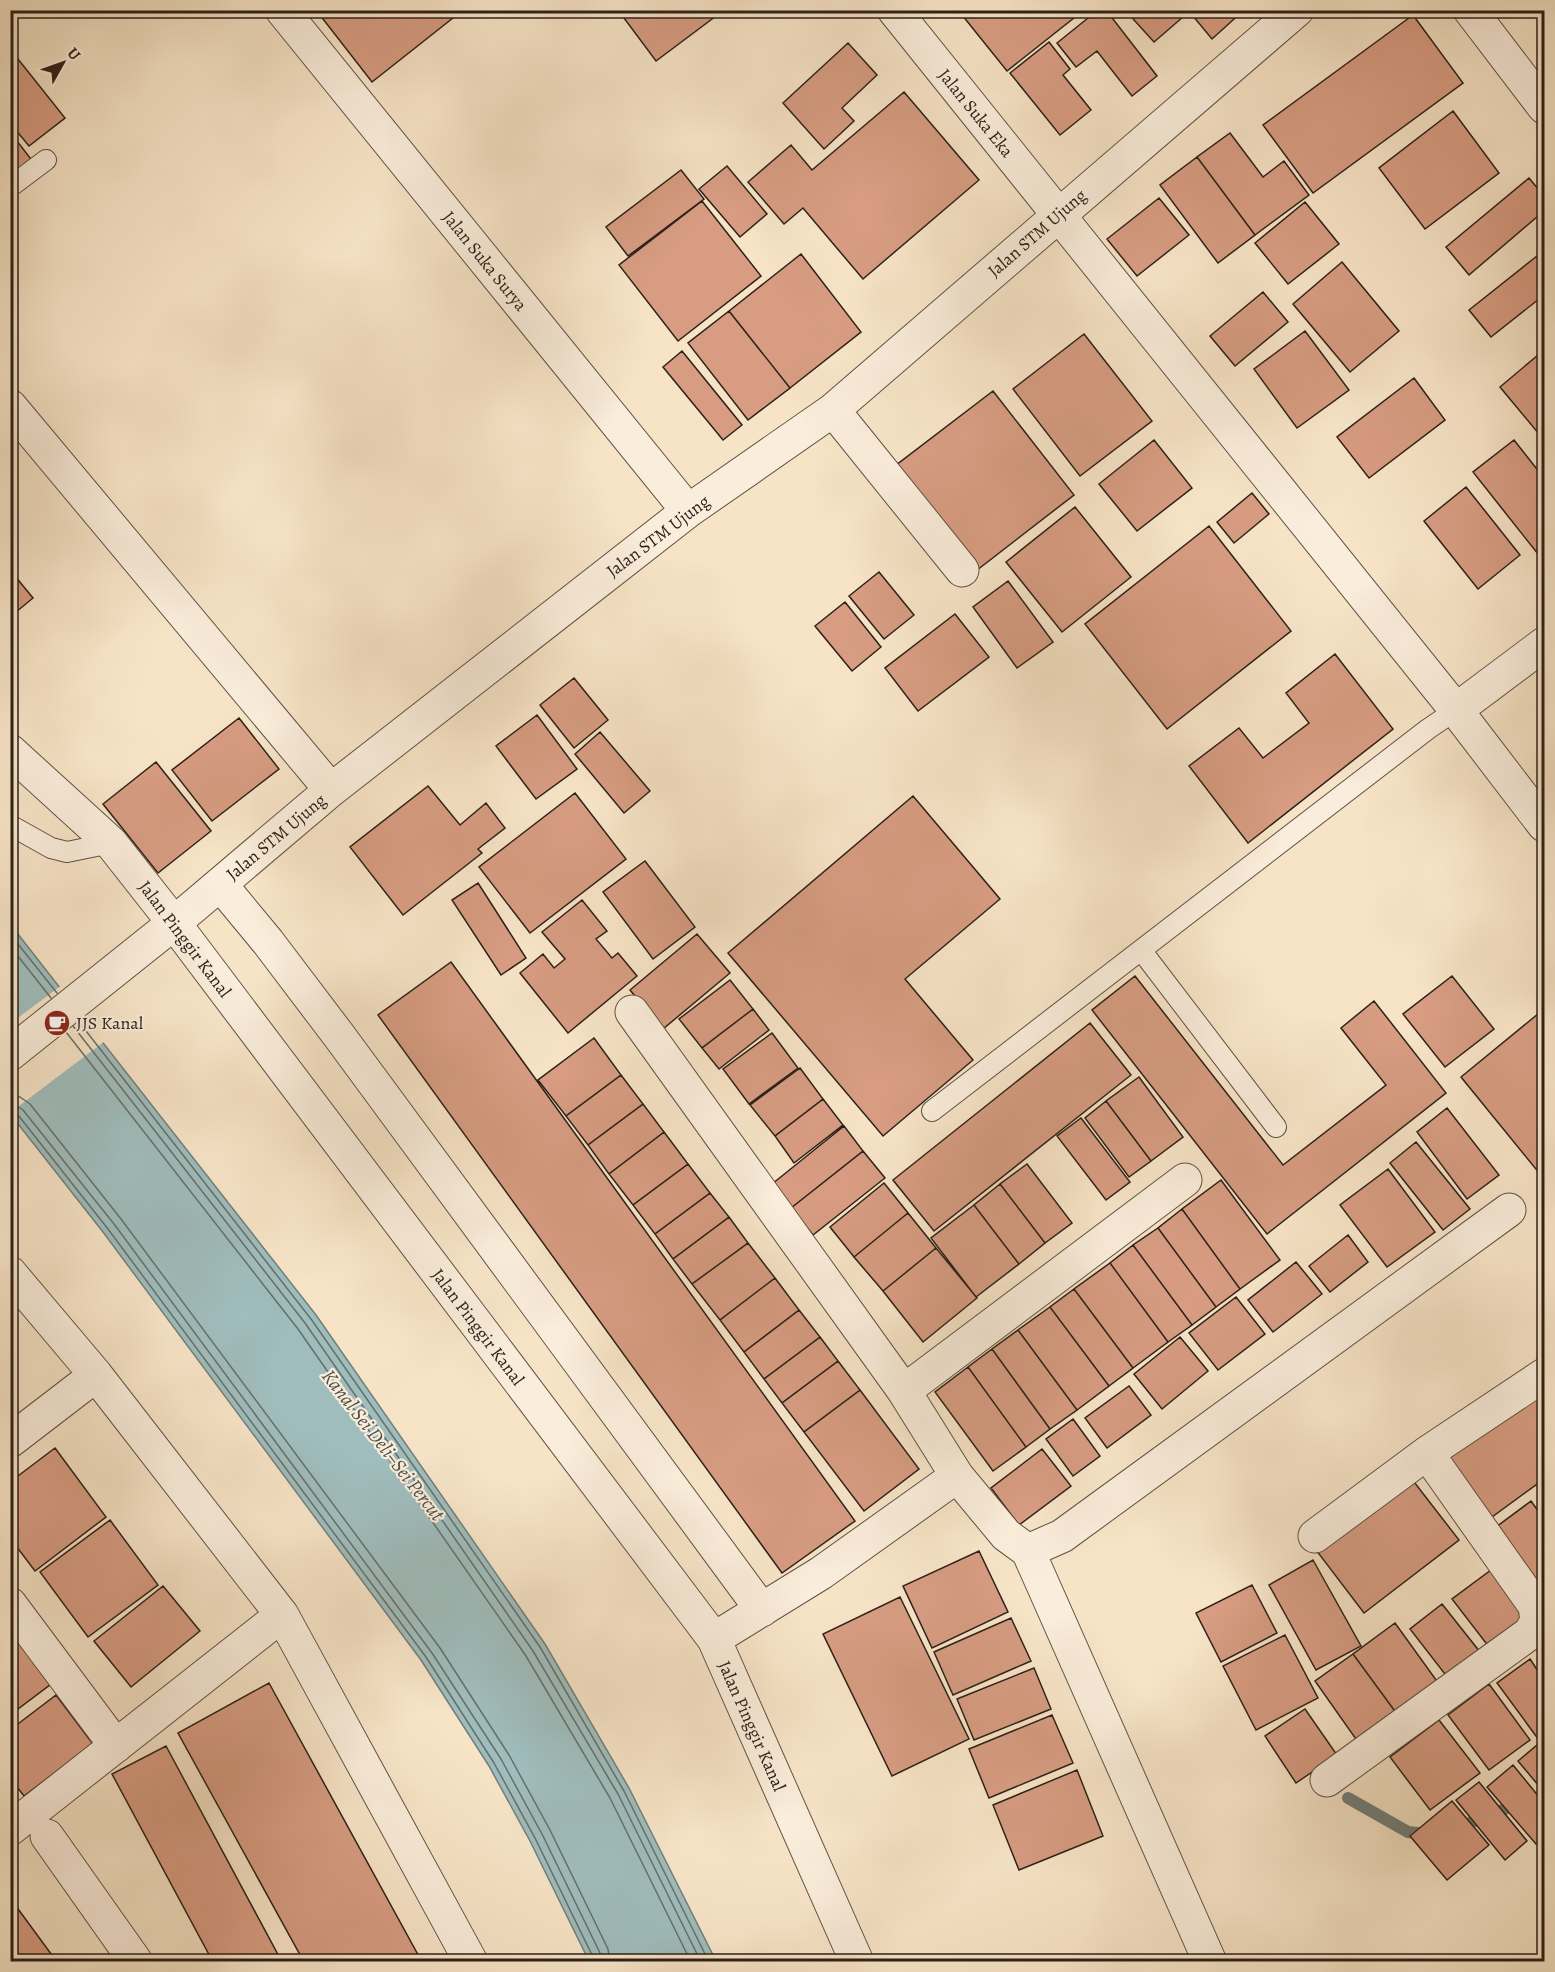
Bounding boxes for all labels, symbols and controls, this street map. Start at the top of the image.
north arrow [33,33,93,93]
text: U [62,43,86,65]
street label: Jalan Suka Eka [933,64,1019,163]
street label: Jalan STM Ujung [983,183,1091,283]
street label: Jalan Suka Surya [437,206,533,317]
street label: Jalan STM Ujung [601,489,715,583]
street label: Jalan STM Ujung [221,788,331,886]
street label: Jalan Pinggir Kanal [133,876,237,1003]
cafe icon: JJS Kanal [42,1008,72,1038]
place label: JJS Kanal [76,1011,144,1035]
street label: Jalan Pinggir Kanal [426,1264,530,1391]
water label: Kanal Sei Deli–Sei Percut [315,1364,451,1527]
street label: Jalan Pinggir Kanal [712,1657,792,1796]

